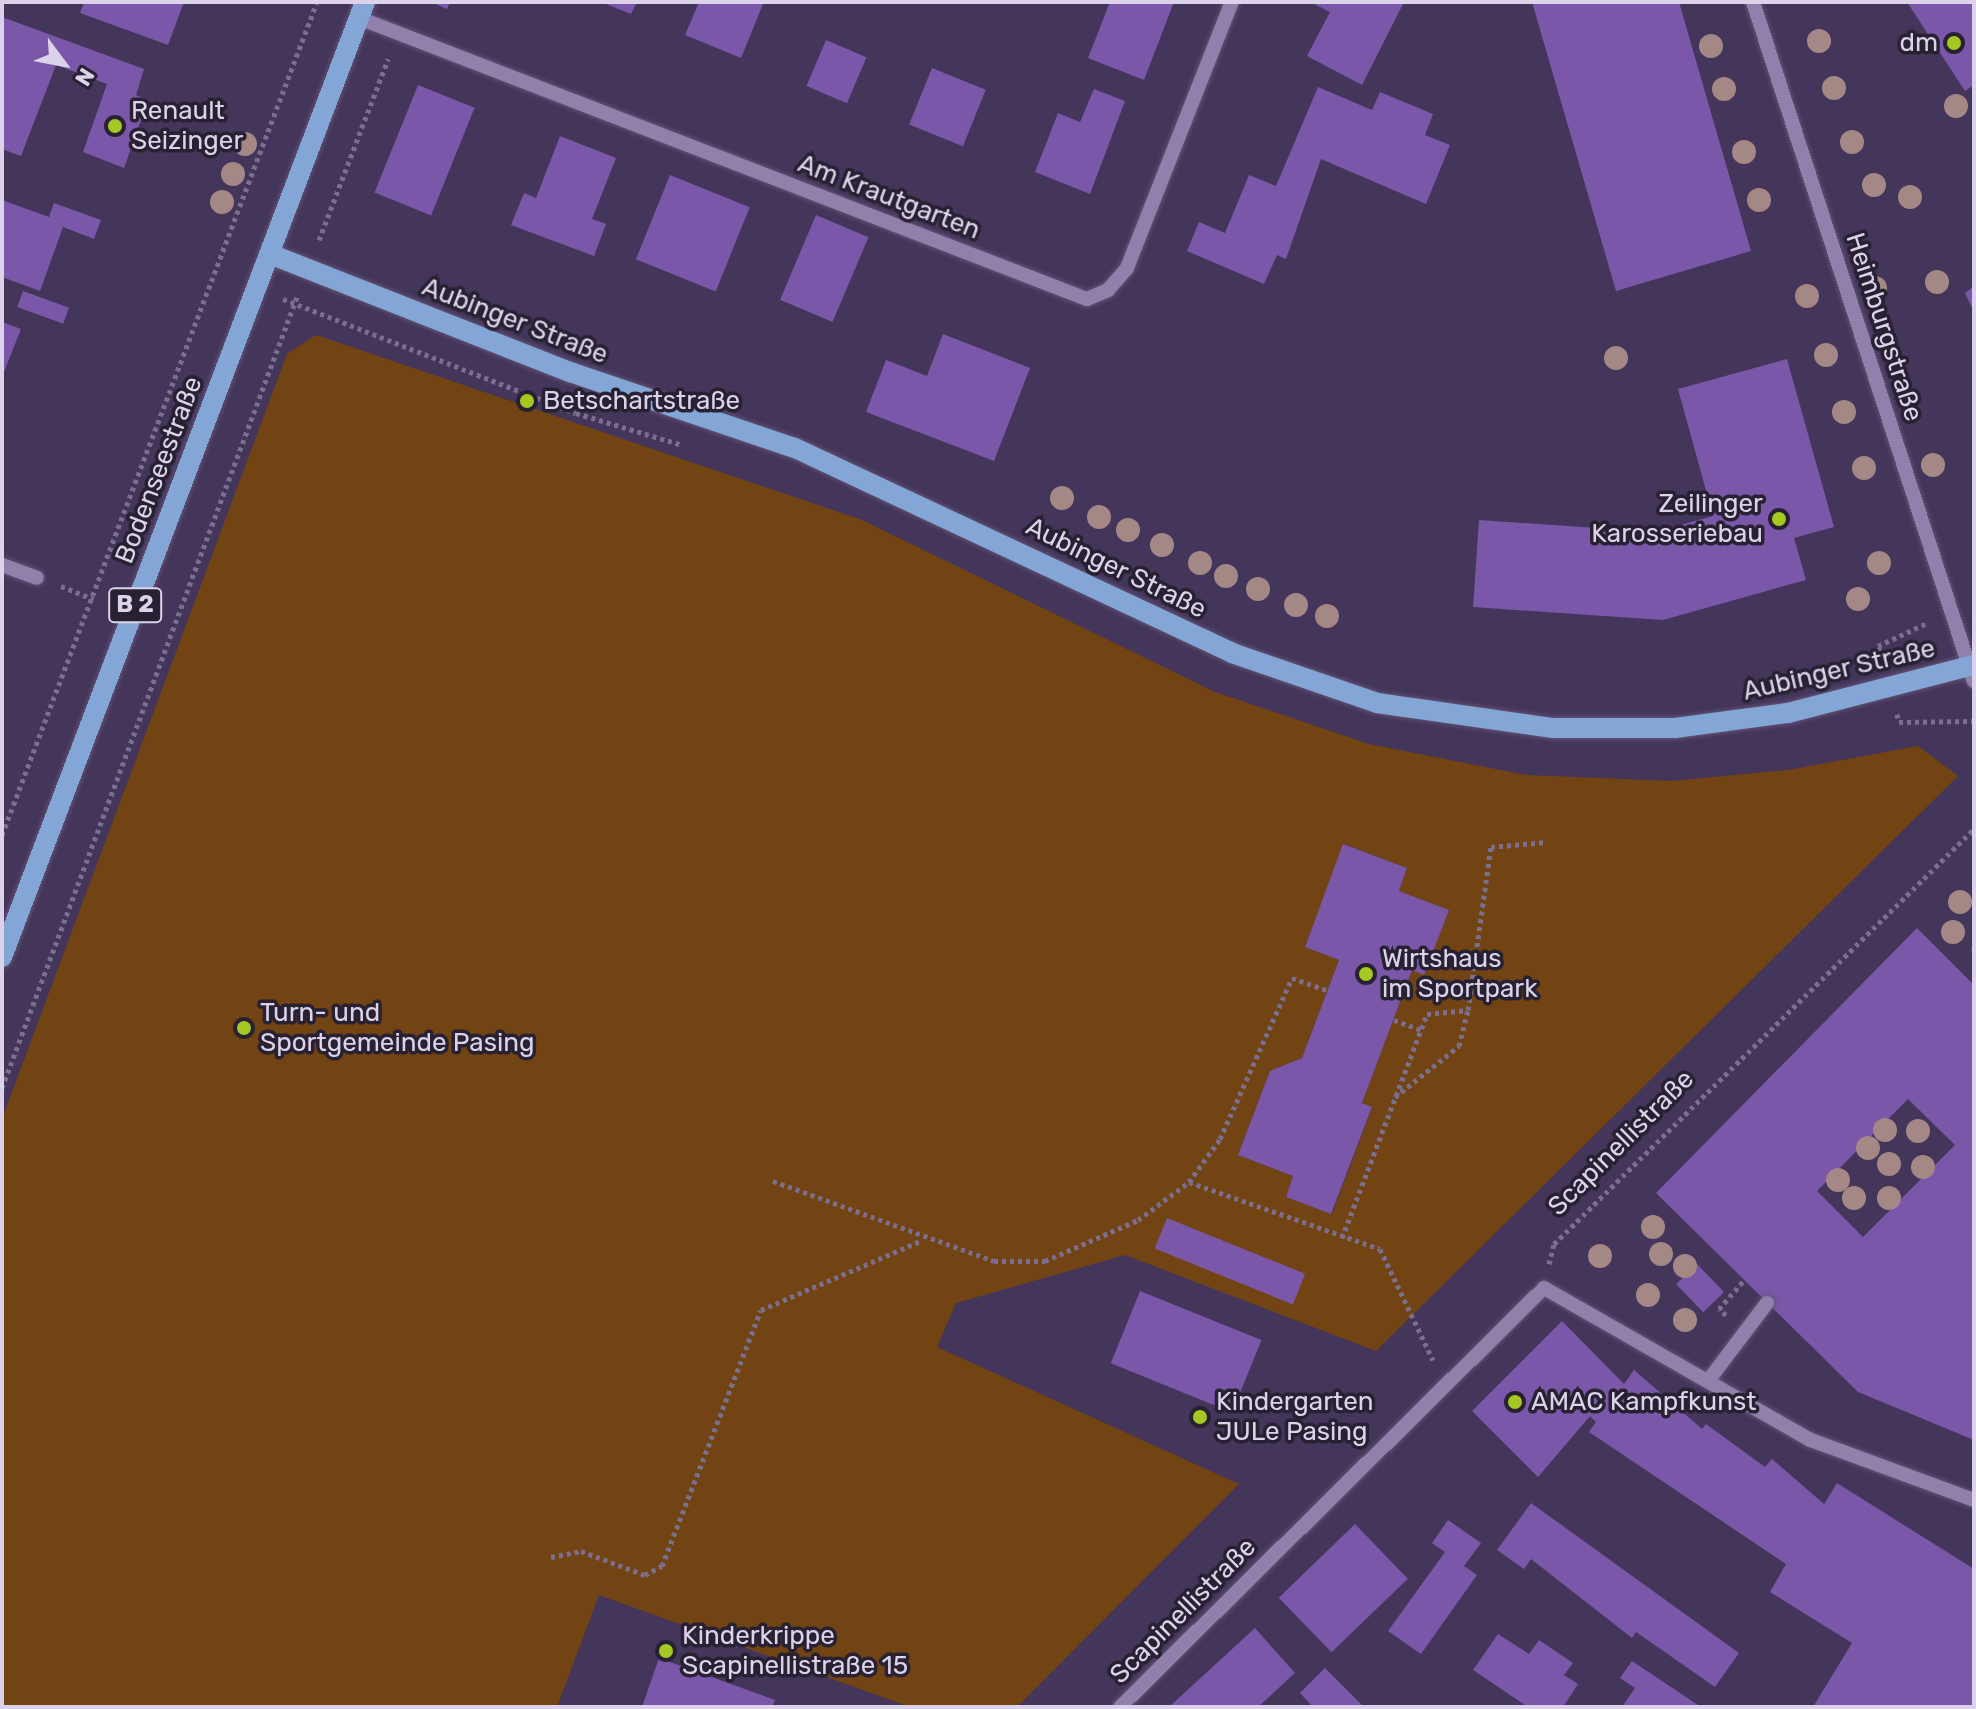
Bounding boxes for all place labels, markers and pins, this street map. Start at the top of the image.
place label: dm [1899,27,1938,59]
marker: dm [1945,34,1963,52]
place label: Renault Seizinger [131,95,243,156]
marker: Renault Seizinger [106,117,124,135]
place label: Betschartstraße [543,385,740,417]
marker: Betschartstraße [518,392,536,410]
place label: Zeilinger Karosseriebau [1591,488,1763,550]
marker: Zeilinger Karosseriebau [1770,510,1788,528]
place label: Wirtshaus im Sportpark [1382,943,1538,1004]
marker: Wirtshaus im Sportpark [1357,965,1375,983]
place label: Turn- und Sportgemeinde Pasing [260,997,534,1058]
marker: Turn- und Sportgemeinde Pasing [235,1019,253,1037]
place label: Kindergarten JULe Pasing [1216,1386,1374,1448]
place label: AMAC Kampfkunst [1531,1386,1756,1418]
marker: AMAC Kampfkunst [1506,1393,1524,1411]
marker: Kindergarten JULe Pasing [1191,1408,1209,1426]
place label: Kinderkrippe Scapinellistraße 15 [682,1620,908,1682]
marker: Kinderkrippe Scapinellistraße 15 [657,1642,675,1660]

